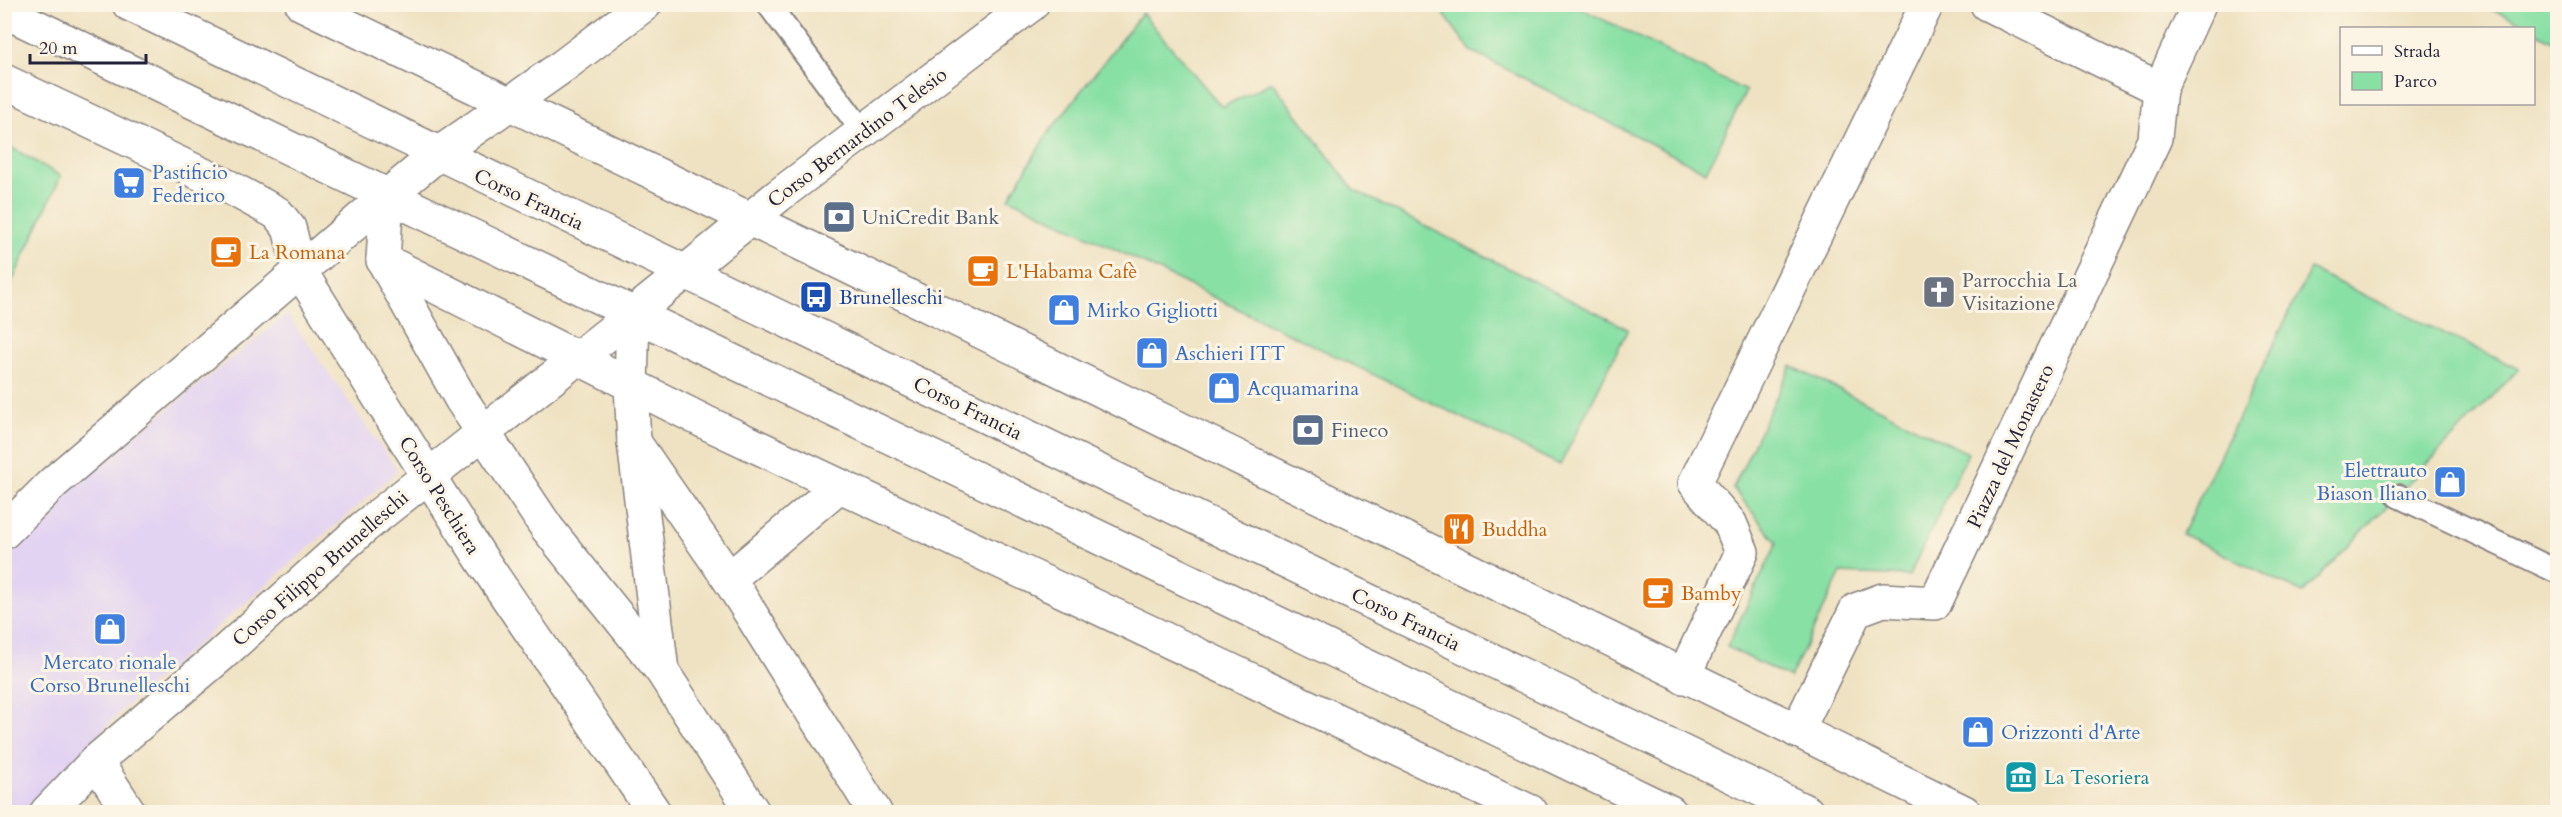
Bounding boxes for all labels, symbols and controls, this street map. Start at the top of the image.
scale bar [30,27,146,65]
legend [2340,27,2535,105]
text: 20 m [39,36,78,61]
text: Strada [2394,39,2441,64]
street label: Corso Bernardino Telesio [762,61,953,214]
text: Parco [2394,69,2437,94]
place label: Pastificio Federico [152,159,228,209]
street label: Corso Francia [469,162,588,237]
supermarket icon: Pastificio Federico [111,165,147,201]
bank icon: UniCredit Bank [821,199,857,235]
place label: UniCredit Bank [862,204,1000,231]
cafe icon: La Romana [208,234,244,270]
place label: La Romana [249,239,346,266]
cafe icon: L'Habama Cafè [965,253,1001,289]
place label: L'Habama Cafè [1006,258,1137,285]
place label: Parrocchia La Visitazione [1962,267,2078,317]
church icon: Parrocchia La Visitazione [1921,274,1957,310]
bus stop icon: Brunelleschi [798,279,834,315]
place label: Brunelleschi [839,284,943,311]
shop icon: Mirko Gigliotti [1046,292,1082,328]
place label: Mirko Gigliotti [1087,297,1218,324]
shop icon: Aschieri ITT [1134,335,1170,371]
place label: Aschieri ITT [1175,340,1286,367]
street label: Piazza del Monastero [1961,360,2060,533]
street label: Corso Francia [909,370,1027,447]
shop icon: Acquamarina [1206,370,1242,406]
place label: Acquamarina [1247,375,1360,402]
bank icon: Fineco [1290,412,1326,448]
place label: Fineco [1331,417,1389,444]
street label: Corso Peschiera [392,431,487,560]
place label: Elettrauto Biason Iliano [2317,457,2427,507]
shop icon: Elettrauto Biason Iliano [2432,464,2468,500]
street label: Corso Filippo Brunelleschi [226,484,415,653]
restaurant icon: Buddha [1441,511,1477,547]
place label: Buddha [1482,516,1548,543]
cafe icon: Bamby [1640,575,1676,611]
place label: Bamby [1681,580,1742,607]
street label: Corso Francia [1347,581,1465,658]
shop icon: Mercato rionale Corso Brunelleschi [92,611,128,647]
place label: Mercato rionale Corso Brunelleschi [30,649,190,699]
shop icon: Orizzonti d'Arte [1960,714,1996,750]
place label: Orizzonti d'Arte [2001,719,2141,746]
museum icon: La Tesoriera [2003,759,2039,795]
place label: La Tesoriera [2044,764,2150,791]

